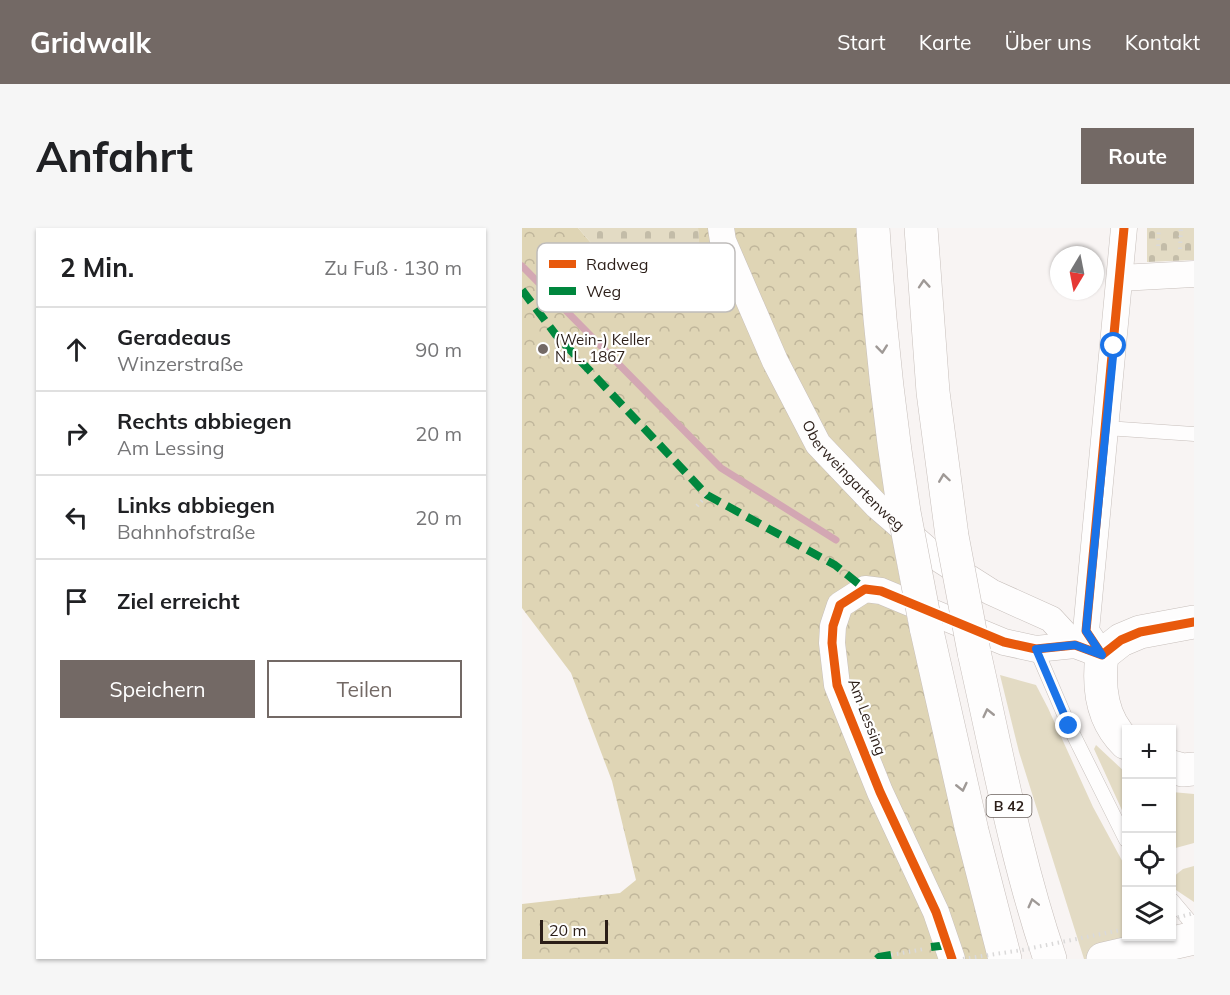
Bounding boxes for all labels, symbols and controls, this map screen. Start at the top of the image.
text: Gridwalk [30,25,151,60]
text: Start [837,29,886,55]
text: Karte [919,29,971,55]
text: Über uns [1004,29,1092,55]
text: Kontakt [1125,29,1200,55]
button: Route [1081,128,1194,184]
text: Anfahrt [36,130,193,183]
legend [537,243,735,312]
north arrow [1050,246,1104,300]
text: 2 Min. [60,251,134,284]
text: Radweg [586,254,648,274]
text: Zu Fuß · 130 m [324,255,462,280]
one-way arrow [918,280,931,289]
text: Weg [586,281,621,301]
text: Geradeaus [117,323,231,351]
place label: (Wein-) Keller N. L. 1867 [555,330,650,366]
route start [1100,332,1126,358]
icon: ahead [60,333,93,366]
text: 90 m [415,337,462,362]
marker: (Wein-) Keller N. L. 1867 [536,342,550,356]
one-way arrow [875,345,888,354]
text: Winzerstraße [117,351,243,376]
text: Rechts abbiegen [117,407,292,435]
icon: right [60,417,93,450]
street label: Oberweingartenweg [798,417,909,534]
text: 20 m [415,421,462,446]
text: Am Lessing [117,435,225,460]
one-way arrow [938,473,950,483]
text: Links abbiegen [117,491,275,519]
icon: left [60,501,93,534]
text: 20 m [415,505,462,530]
text: Bahnhofstraße [117,519,255,544]
icon: arrive [60,585,93,618]
text: Ziel erreicht [117,587,240,615]
button: Speichern [60,660,255,718]
button: Teilen [267,660,462,718]
street label: Am Lessing [844,676,891,758]
one-way arrow [983,708,996,718]
route end [1055,712,1081,738]
map controls [1122,725,1176,941]
button: + [1122,725,1176,779]
button: − [1122,779,1176,833]
one-way arrow [954,782,967,792]
road number: B 42 [986,795,1032,817]
button: locate [1122,833,1176,887]
button: layers [1122,887,1176,941]
one-way arrow [1028,898,1040,909]
scale bar [540,917,608,944]
text: 20 m [549,920,586,940]

